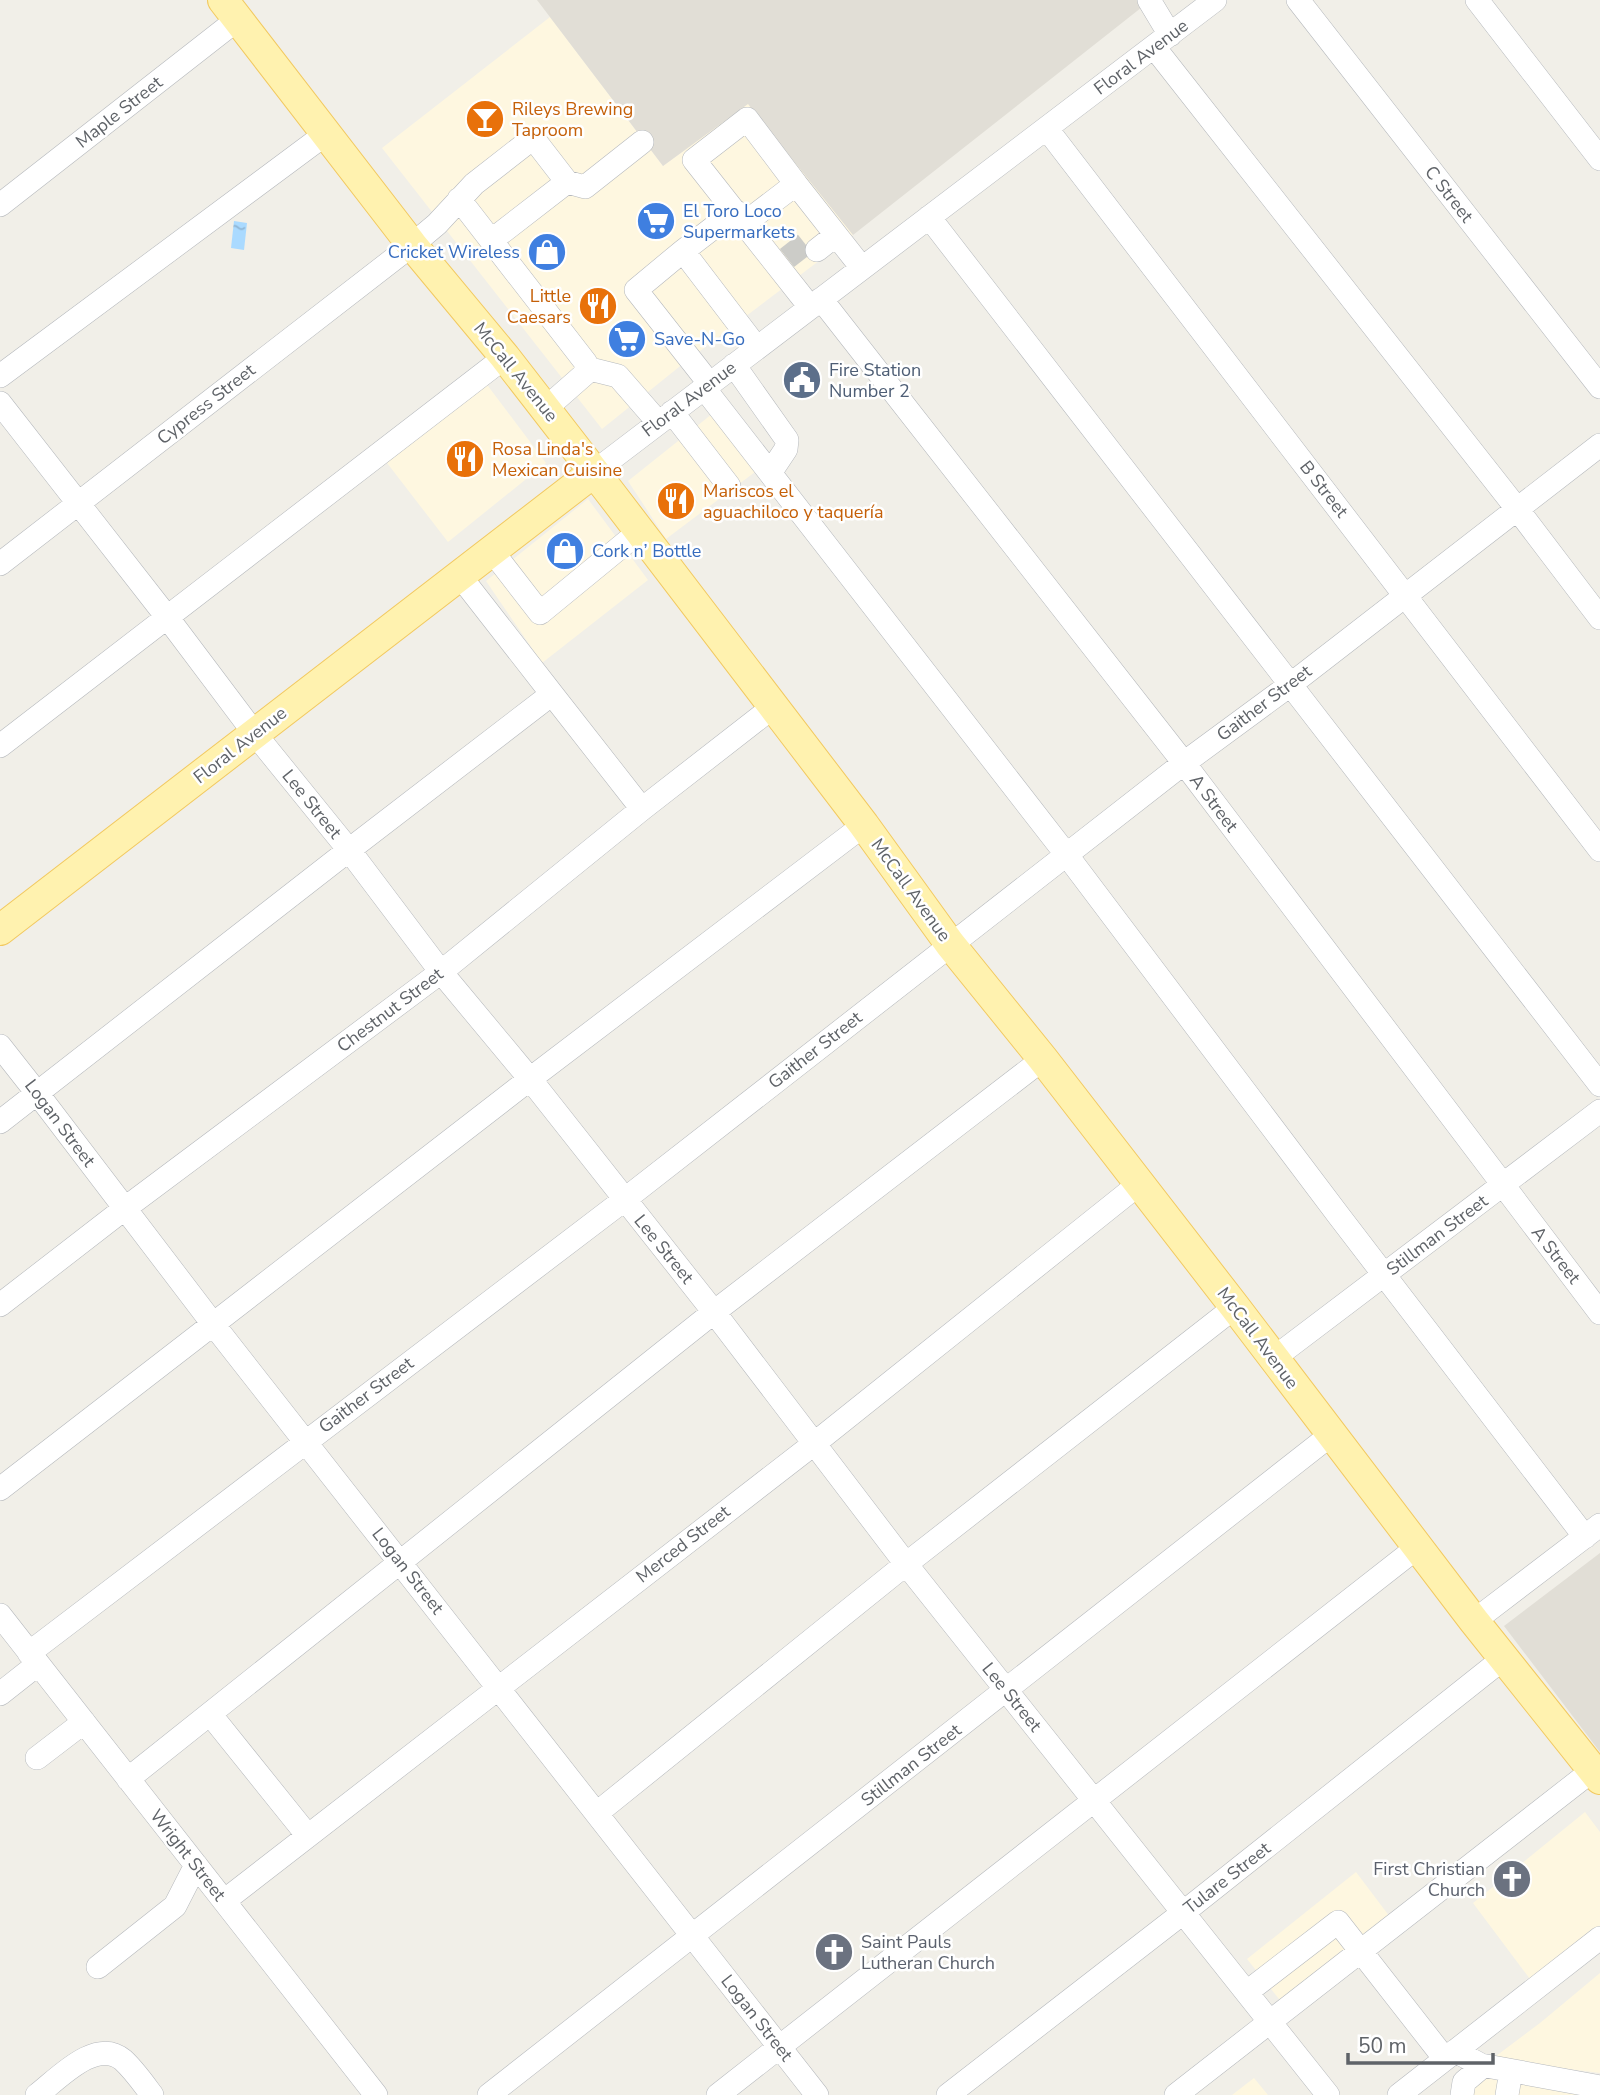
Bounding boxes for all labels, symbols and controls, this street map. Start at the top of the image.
street label: Floral Avenue [1089,14,1193,100]
street label: Maple Street [71,70,168,153]
place label: Rileys Brewing Taproom [512,97,633,142]
bar icon: Rileys Brewing Taproom [464,98,506,140]
street label: C Street [1419,161,1479,228]
place label: El Toro Loco Supermarkets [683,199,795,244]
supermarket icon: El Toro Loco Supermarkets [635,200,677,242]
shop icon: Cricket Wireless [526,231,568,273]
place label: Cricket Wireless [388,240,520,264]
place label: Little Caesars [507,284,571,329]
restaurant icon: Little Caesars [577,285,619,327]
street label: McCall Avenue [468,317,564,427]
supermarket icon: Save-N-Go [606,318,648,360]
place label: Save-N-Go [654,327,745,351]
street label: Floral Avenue [637,356,741,442]
street label: Cypress Street [152,358,261,450]
place label: Fire Station Number 2 [829,358,921,403]
public building icon: Fire Station Number 2 [781,359,823,401]
place label: Rosa Linda's Mexican Cuisine [492,437,622,482]
restaurant icon: Rosa Linda's Mexican Cuisine [444,438,486,480]
street label: B Street [1294,456,1354,523]
place label: Mariscos el aguachiloco y taquería [703,479,884,524]
restaurant icon: Mariscos el aguachiloco y taquería [655,480,697,522]
shop icon: Cork n’ Bottle [544,530,586,572]
place label: Cork n’ Bottle [592,539,701,563]
street label: Gaither Street [1212,659,1317,747]
street label: Floral Avenue [188,701,292,789]
street label: Lee Street [277,764,348,844]
street label: A Street [1184,769,1244,837]
street label: McCall Avenue [866,834,956,946]
street label: Chestnut Street [332,962,449,1058]
street label: Gaither Street [763,1005,867,1094]
street label: Logan Street [19,1074,101,1172]
street label: Stillman Street [1381,1189,1493,1281]
street label: Lee Street [629,1209,700,1289]
street label: A Street [1526,1221,1586,1289]
street label: McCall Avenue [1212,1282,1304,1394]
street label: Gaither Street [314,1351,419,1439]
street label: Merced Street [631,1499,736,1588]
street label: Logan Street [367,1523,450,1620]
street label: Lee Street [977,1657,1048,1737]
street label: Stillman Street [856,1718,967,1812]
street label: Wright Street [145,1804,232,1906]
street label: Tulare Street [1179,1836,1276,1920]
place label: First Christian Church [1373,1857,1485,1902]
church icon: First Christian Church [1491,1858,1533,1900]
place label: Saint Pauls Lutheran Church [861,1930,995,1975]
church icon: Saint Pauls Lutheran Church [813,1931,855,1973]
street label: Logan Street [716,1970,799,2067]
scale bar [1348,2022,1493,2066]
text: 50 m [1358,2032,1407,2060]

